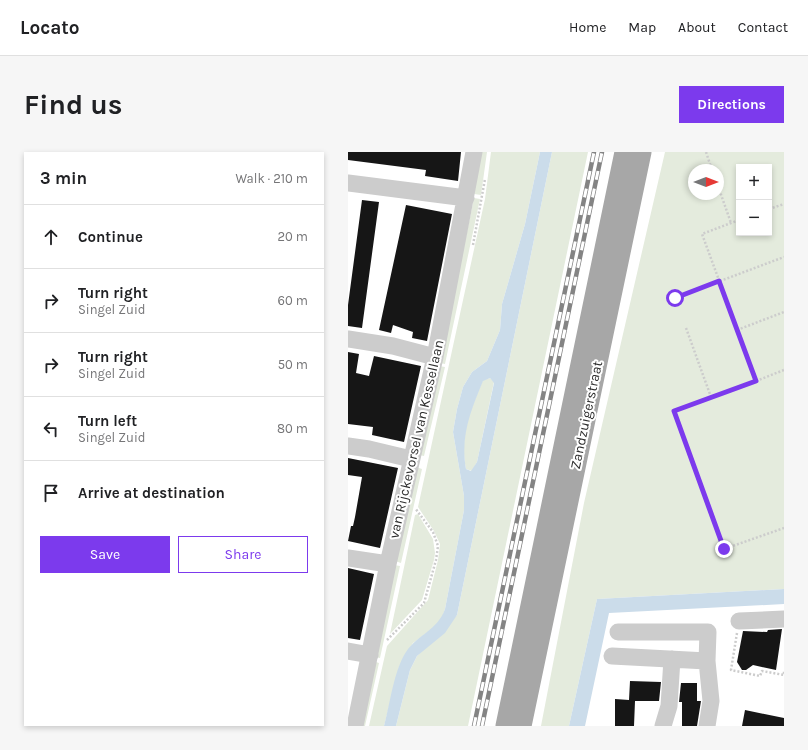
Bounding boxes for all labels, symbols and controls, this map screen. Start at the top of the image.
text: Locato [20,17,80,39]
text: Home [569,19,606,36]
text: Map [628,19,656,36]
text: About [678,19,716,36]
text: Contact [738,19,788,36]
button: Directions [679,86,784,123]
text: Find us [24,88,123,121]
north arrow [688,164,724,200]
map controls [736,164,772,236]
button: + [736,164,772,200]
text: 3 min [40,168,87,188]
text: Walk · 210 m [235,171,308,186]
button: − [736,200,772,236]
icon: ahead [40,226,62,248]
text: Continue [78,228,143,246]
text: 20 m [278,229,308,244]
text: Turn right [78,284,148,302]
route start [666,289,684,307]
icon: right [40,290,62,312]
text: 60 m [278,293,308,308]
text: Singel Zuid [78,302,145,317]
street label: van Rijckevorsel van Kessellaan [385,338,448,540]
text: Turn right [78,348,148,366]
icon: right [40,354,62,376]
text: 50 m [278,357,308,372]
street label: Zandzuigerstraat [567,359,606,471]
text: Singel Zuid [78,366,145,381]
text: Turn left [78,412,137,430]
icon: left [40,418,62,440]
text: 80 m [277,421,308,436]
text: Singel Zuid [78,430,145,445]
icon: arrive [40,482,62,504]
text: Arrive at destination [78,484,225,502]
button: Save [40,536,170,573]
button: Share [178,536,308,573]
route end [715,540,733,558]

